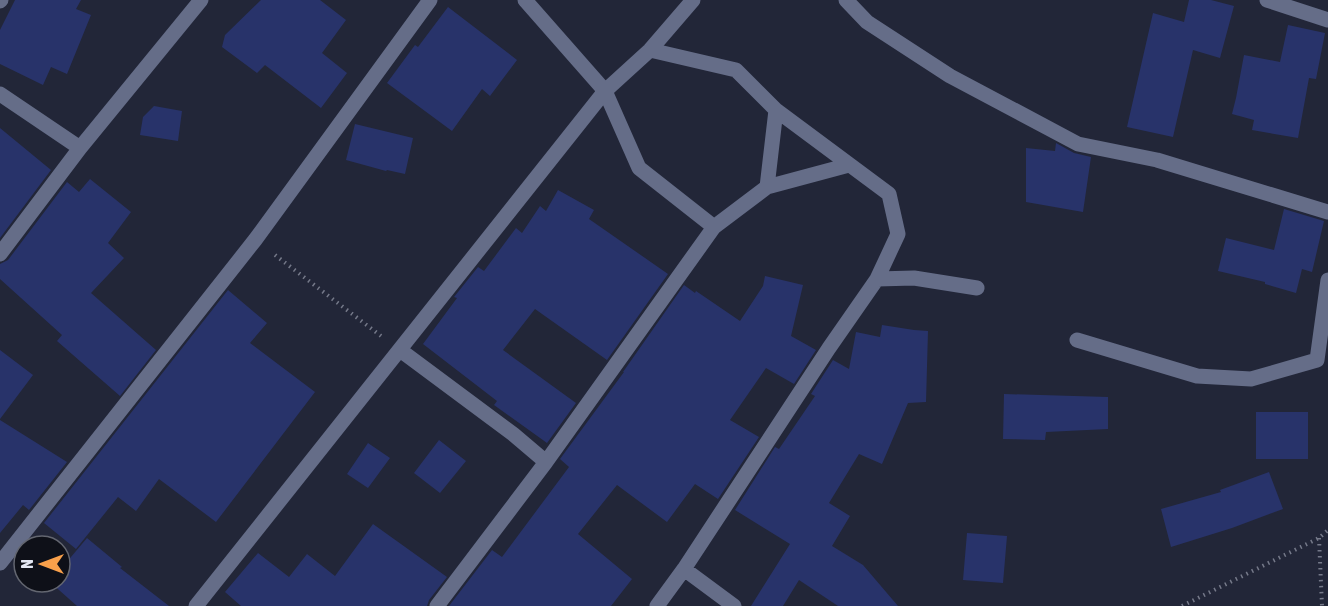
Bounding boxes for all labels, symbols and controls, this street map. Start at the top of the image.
north arrow [12,534,72,594]
text: N [18,559,36,569]

